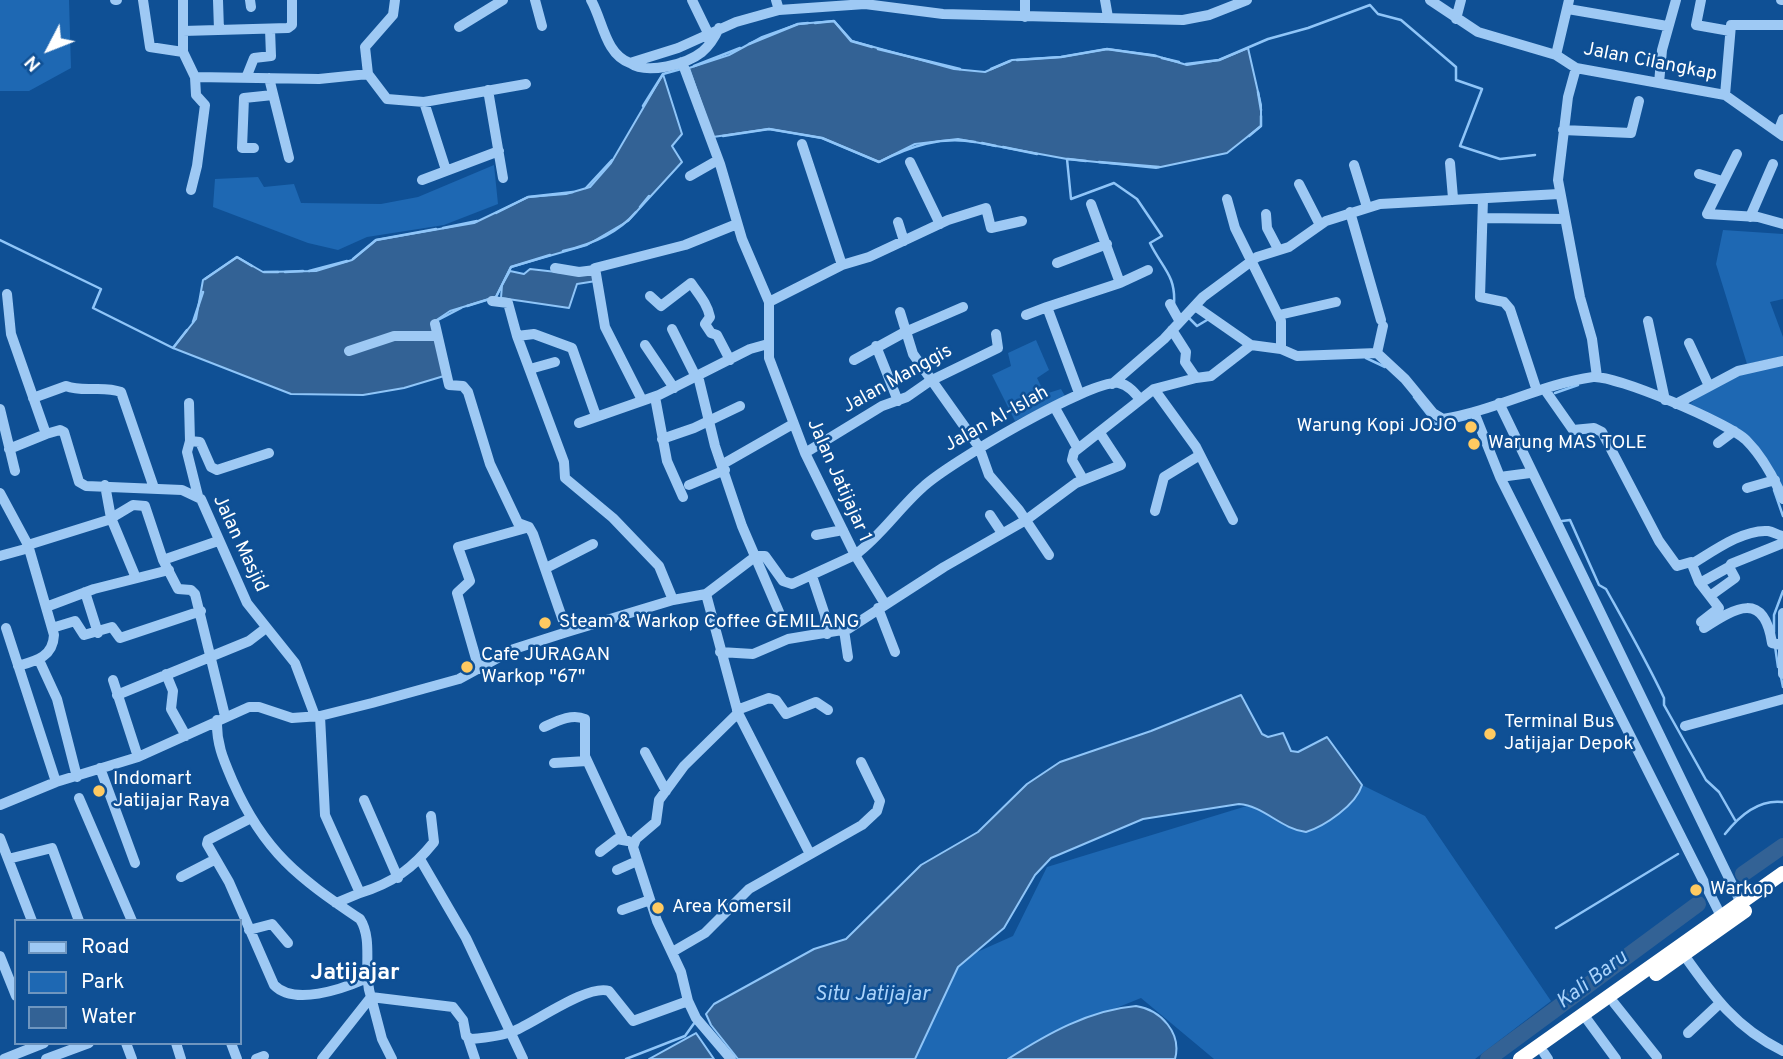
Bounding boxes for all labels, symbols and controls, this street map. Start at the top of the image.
north arrow [14,14,84,84]
street label: Jalan Cilangkap [1581,39,1719,87]
text: N [20,50,47,76]
street label: Jalan Manggis [839,341,957,419]
street label: Jalan Al-Islah [941,382,1053,458]
street label: Jalan Jatijajar 1 [801,416,875,546]
place label: Warung Kopi JOJO [1297,416,1457,438]
marker: Warung Kopi JOJO [1463,419,1479,435]
place label: Warung MAS TOLE [1488,433,1647,455]
marker: Warung MAS TOLE [1466,436,1482,452]
street label: Jalan Masjid [207,492,271,596]
place label: Steam & Warkop Coffee GEMILANG [559,612,860,634]
marker: Steam & Warkop Coffee GEMILANG [537,615,553,631]
place label: Cafe JURAGAN Warkop "67" [481,645,610,689]
marker: Cafe JURAGAN Warkop "67" [459,659,475,675]
place label: Terminal Bus Jatijajar Depok [1504,712,1634,756]
marker: Terminal Bus Jatijajar Depok [1482,726,1498,742]
place label: Indomart Jatijajar Raya [113,769,230,813]
marker: Indomart Jatijajar Raya [91,783,107,799]
place label: Warkop [1710,879,1774,901]
marker: Warkop [1688,882,1704,898]
place label: Area Komersil [672,897,792,919]
marker: Area Komersil [650,900,666,916]
legend [14,919,242,1045]
text: Road [81,934,130,961]
water label: Kali Baru [1553,946,1633,1016]
district label: Jatijajar [310,960,400,988]
text: Park [81,969,124,996]
water label: Situ Jatijajar [815,983,929,1009]
text: Water [81,1004,136,1031]

